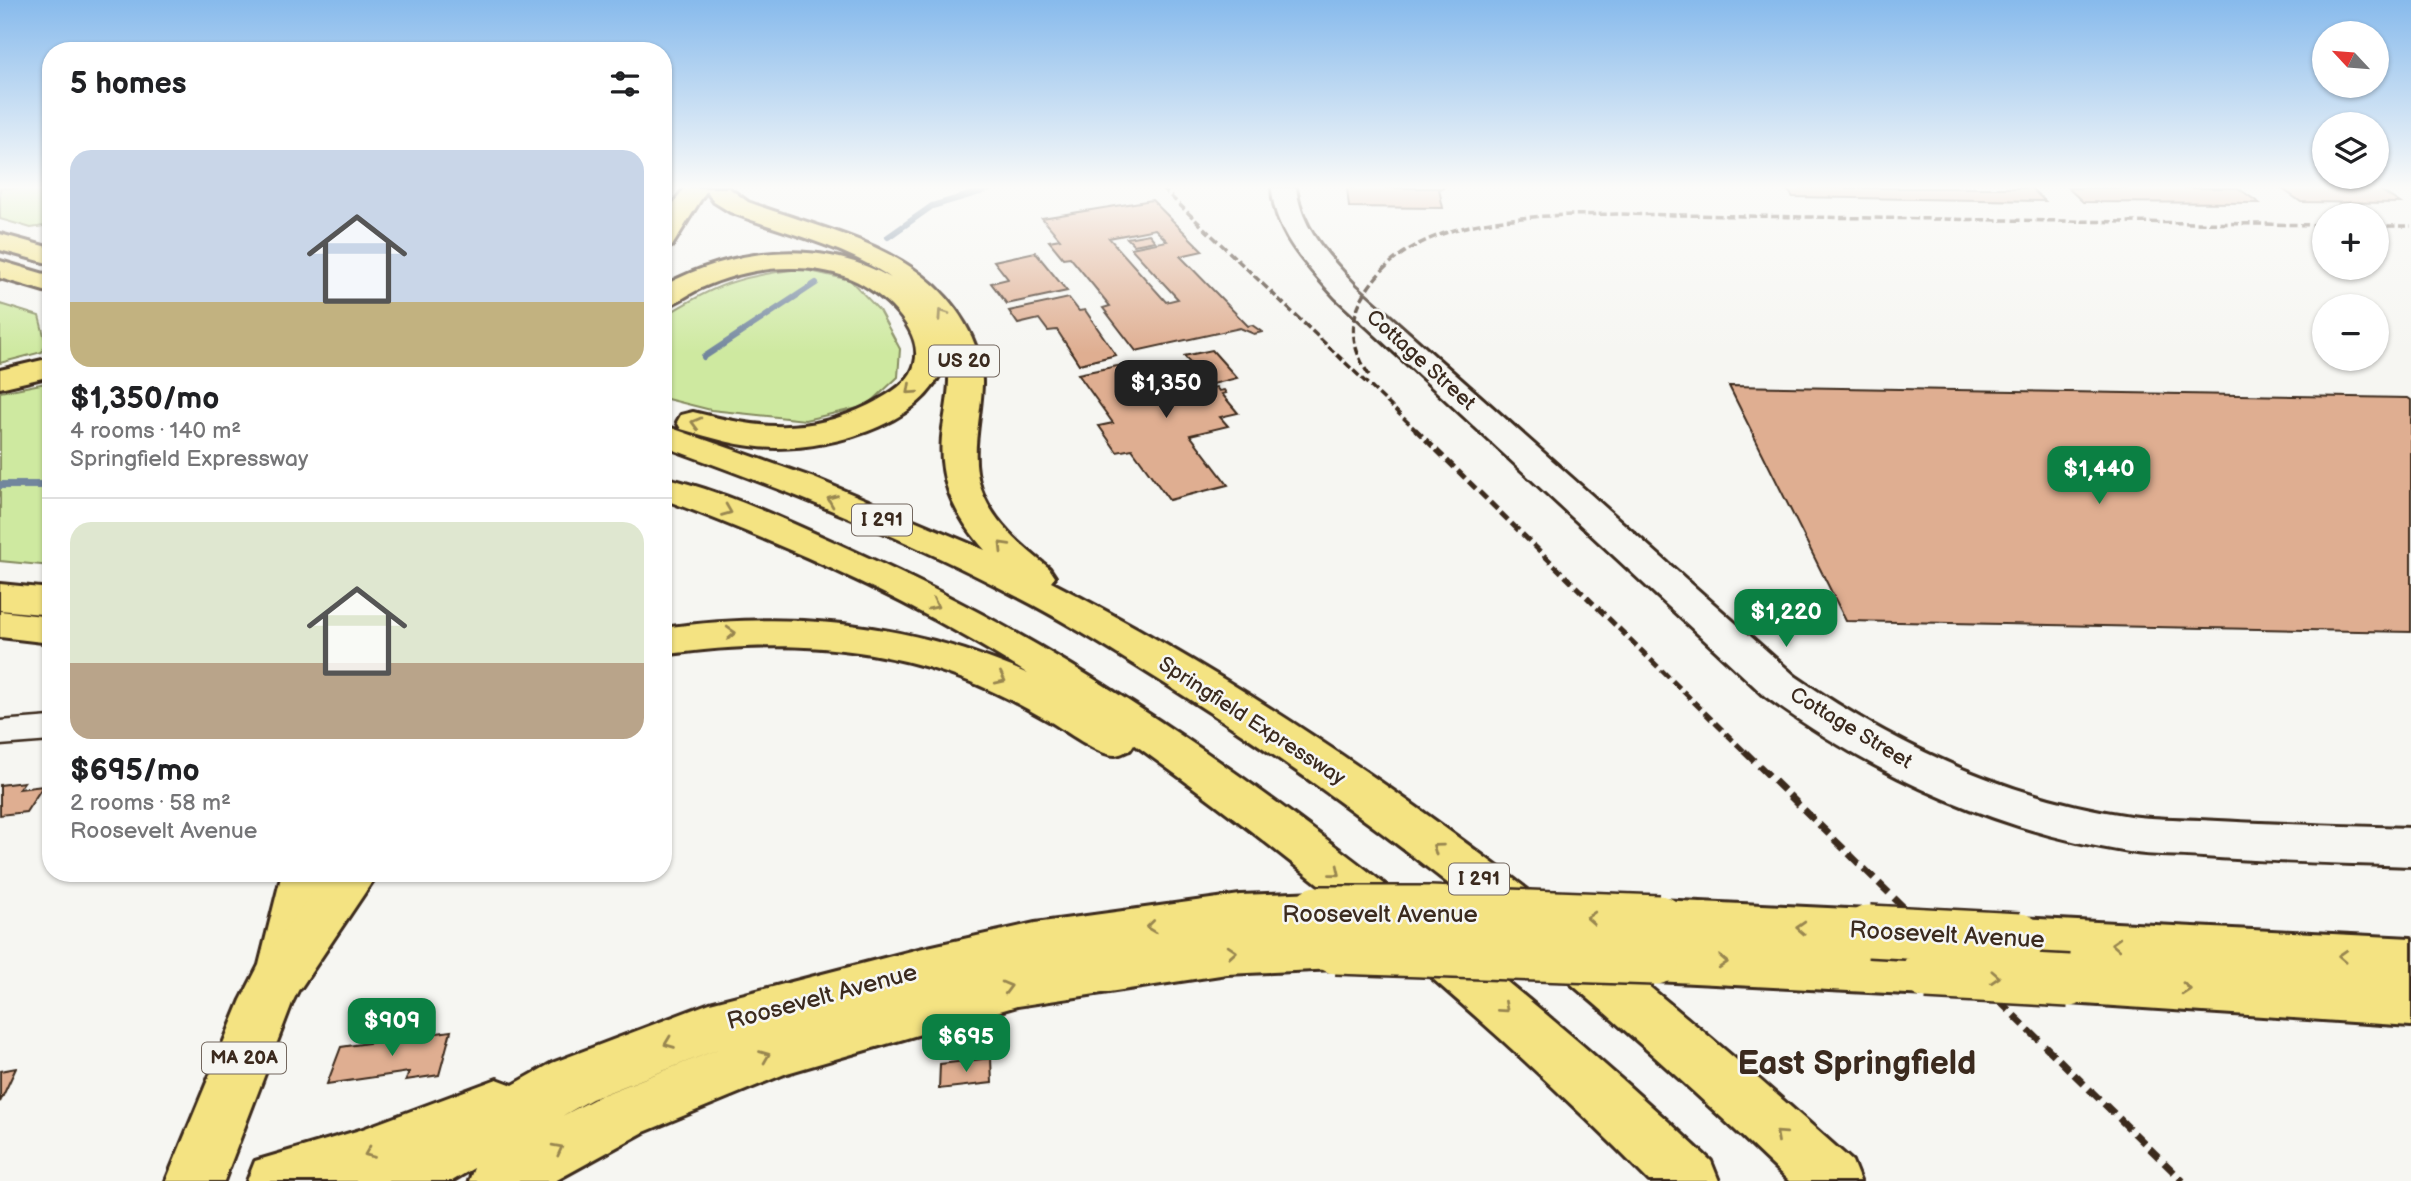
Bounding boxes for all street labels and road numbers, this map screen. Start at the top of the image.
street label: Cottage Street [1361,304,1481,416]
road number: US 20 [929,346,999,376]
road number: I 291 [852,505,912,536]
street label: Springfield Expressway [1154,651,1351,791]
street label: Cottage Street [1785,682,1917,775]
road number: I 291 [1449,864,1509,894]
street label: Roosevelt Avenue [1282,900,1478,929]
street label: Roosevelt Avenue [1849,915,2045,955]
street label: Roosevelt Avenue [724,958,920,1036]
road number: MA 20A [202,1042,286,1074]

